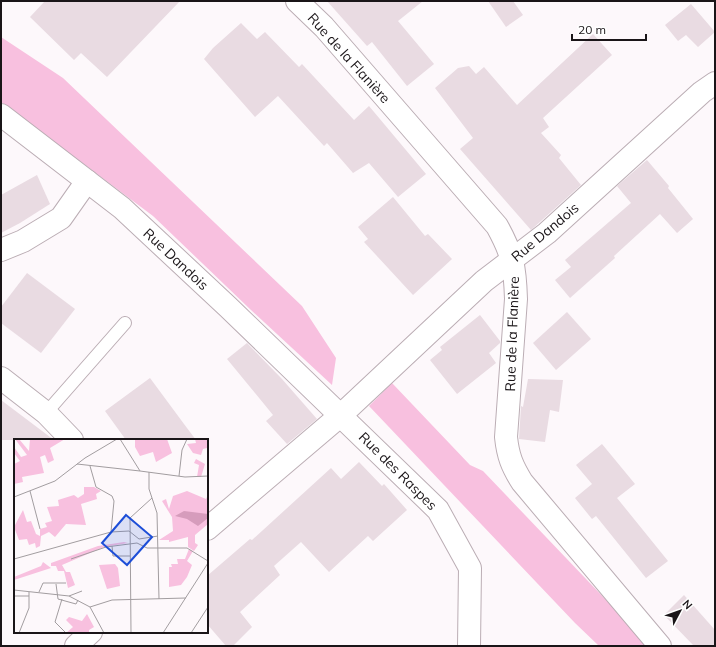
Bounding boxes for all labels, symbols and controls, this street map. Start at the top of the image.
street label: Rue de la Flanière [304,9,394,107]
scale bar [572,16,646,42]
text: 20 m [578,22,606,37]
street label: Rue Dandois [508,198,583,265]
street label: Rue Dandois [140,224,212,294]
street label: Rue de la Flanière [501,276,523,392]
street label: Rue des Raspes [355,428,441,514]
inset map [14,439,208,633]
north arrow [660,591,700,631]
text: N [680,597,696,612]

